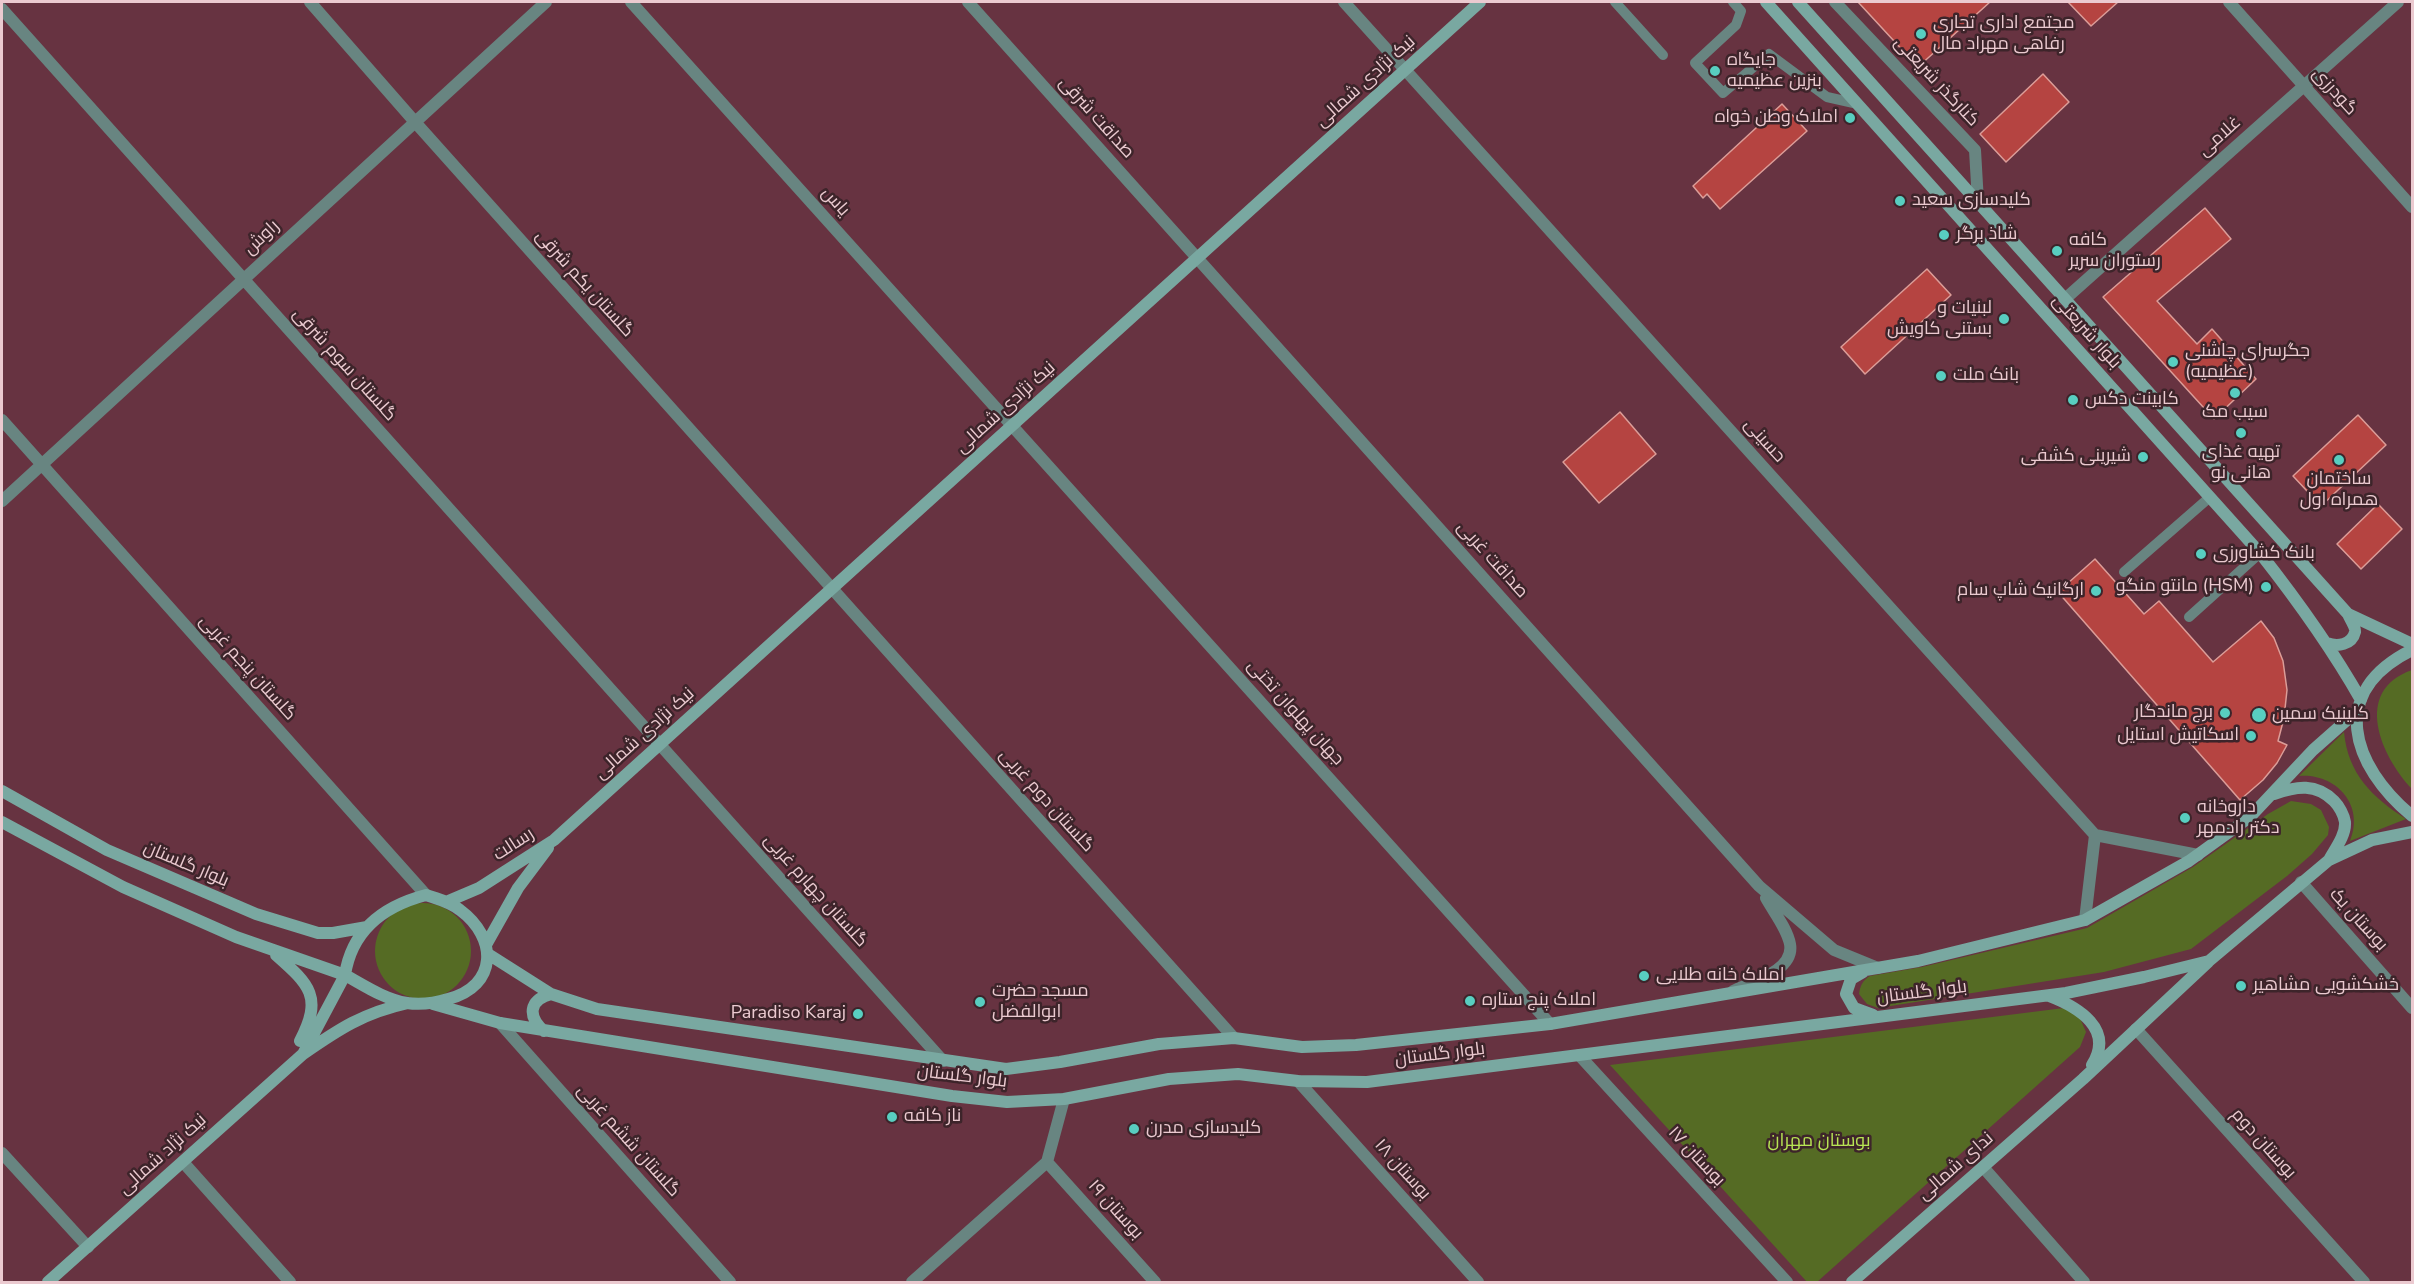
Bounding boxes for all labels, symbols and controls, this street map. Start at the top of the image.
place label: مجتمع اداری تجاری رفاهی مهراد مال [1933,13,2075,56]
marker: مجتمع اداری تجاری رفاهی مهراد مال [1914,27,1928,41]
street label: نیک نژادی شمالی [1312,31,1420,133]
street label: کنارگذر شریعتی [1889,33,1983,131]
place label: جایگاه بنزین عظیمیه [1727,50,1822,92]
marker: جایگاه بنزین عظیمیه [1708,64,1722,78]
street label: گودرزی [2307,64,2361,120]
street label: صداقت شرقی [1054,73,1138,163]
place label: املاک وطن خواه [1715,107,1838,129]
marker: املاک وطن خواه [1843,111,1857,125]
street label: غلامی [2194,112,2246,162]
street label: یاس [816,183,854,221]
place label: کلیدسازی سعید [1912,190,2031,212]
marker: کلیدسازی سعید [1893,194,1907,208]
street label: راوش [240,216,284,260]
place label: شاذ برگر [1956,224,2017,246]
street label: گلستان یکم شرقی [530,226,638,342]
marker: شاذ برگر [1937,228,1951,242]
place label: کافه رستوران سریر [2069,230,2161,272]
marker: کافه رستوران سریر [2050,244,2064,258]
street label: بلوار شریعتی [2047,290,2125,374]
place label: لبنیات و بستنی کاویش [1887,298,1992,340]
street label: گلستان سوم شرقی [288,304,400,426]
marker: لبنیات و بستنی کاویش [1997,312,2011,326]
place label: جگرسرای چاشنی (عظیمیه) [2185,341,2310,384]
marker: جگرسرای چاشنی (عظیمیه) [2166,355,2180,369]
street label: نیک نژادی شمالی [952,357,1060,459]
place label: بانک ملت [1953,365,2019,387]
marker: بانک ملت [1934,369,1948,383]
marker: سیب مک [2228,386,2242,400]
place label: کابینت دکس [2085,389,2179,411]
marker: کابینت دکس [2066,393,2080,407]
place label: سیب مک [2202,402,2268,424]
street label: حسینی [1739,414,1789,468]
marker: تهیه غذای هانی نو [2234,426,2248,440]
place label: تهیه غذای هانی نو [2202,442,2280,484]
place label: شیرینی کشفی [2021,446,2131,468]
marker: شیرینی کشفی [2136,450,2150,464]
marker: ساختمان همراه اول [2332,453,2346,467]
place label: ساختمان همراه اول [2300,469,2378,512]
street label: صداقت غربی [1452,517,1532,603]
place label: بانک کشاورزی [2213,543,2315,565]
marker: بانک کشاورزی [2194,547,2208,561]
place label: مانتو منگو (HSM) [2116,576,2254,598]
place label: ارگانیک شاپ سام [1957,580,2084,602]
marker: مانتو منگو (HSM) [2259,580,2273,594]
marker: ارگانیک شاپ سام [2089,584,2103,598]
street label: گلستان پنجم غربی [194,611,300,725]
street label: جهان پهلوان تختی [1242,656,1348,770]
street label: نیک نژادی شمالی [591,683,699,785]
place label: برج ماندگار [2134,702,2213,724]
place label: کلینیک سمین [2272,704,2369,726]
marker: برج ماندگار [2218,706,2232,720]
marker: کلینیک سمین [2250,706,2268,724]
place label: اسکاتیش استایل [2117,725,2239,747]
marker: اسکاتیش استایل [2244,729,2258,743]
street label: گلستان دوم غربی [994,745,1098,857]
place label: داروخانه دکتر رادمهر [2197,797,2279,840]
marker: داروخانه دکتر رادمهر [2178,811,2192,825]
street label: رسالت [489,824,539,866]
street label: گلستان چهارم غربی [758,830,872,952]
street label: بلوار گلستان [140,837,232,893]
street label: بوستان یک [2324,884,2392,956]
place label: املاک خانه طلایی [1656,965,1785,987]
marker: املاک خانه طلایی [1637,969,1651,983]
place label: خشکشویی مشاهیر [2253,975,2399,997]
street label: بلوار گلستان [1876,977,1968,1009]
marker: خشکشویی مشاهیر [2234,979,2248,993]
place label: مسجد حضرت ابوالفضل [992,981,1088,1024]
place label: املاک پنج ستاره [1482,990,1596,1012]
marker: املاک پنج ستاره [1463,994,1477,1008]
marker: مسجد حضرت ابوالفضل [973,995,987,1009]
place label: Paradiso Karaj [731,1003,846,1025]
marker: Paradiso Karaj [851,1007,865,1021]
street label: بلوار گلستان [1394,1039,1486,1071]
street label: بلوار گلستان [916,1061,1008,1093]
street label: گلستان ششم غربی [572,1080,684,1202]
street label: بوستان دوم [2226,1104,2300,1184]
place label: ناز کافه [904,1106,961,1128]
street label: نیک نژاد شمالی [115,1110,211,1200]
marker: ناز کافه [885,1110,899,1124]
place label: کلیدسازی مدرن [1146,1118,1261,1140]
marker: کلیدسازی مدرن [1127,1122,1141,1136]
street label: بوستان ۱۷ [1663,1123,1729,1191]
street label: ندای شمالی [1914,1128,1998,1206]
park label: بوستان مهران [1768,1131,1870,1153]
street label: بوستان ۱۸ [1369,1135,1435,1205]
street label: بوستان ۱۹ [1083,1176,1147,1244]

